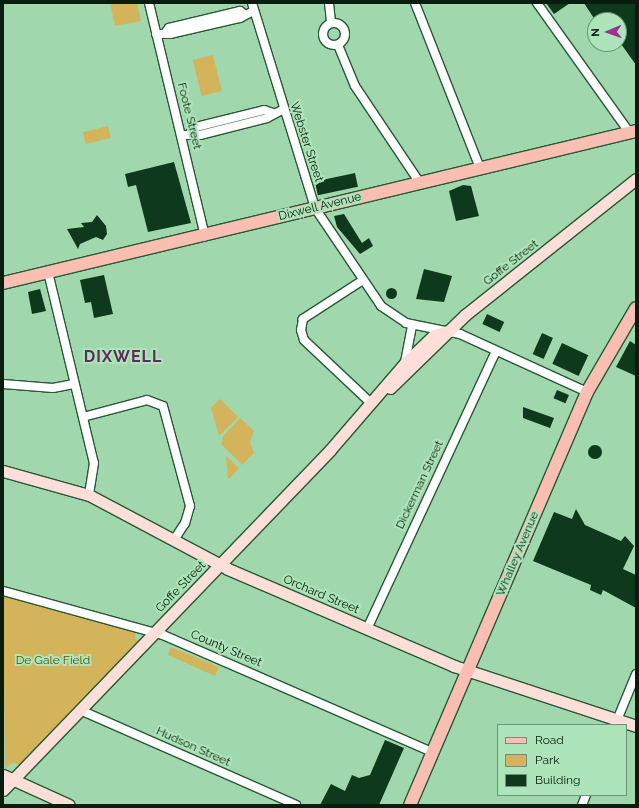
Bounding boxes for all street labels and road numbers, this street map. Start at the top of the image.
street label: Foote Street [174,81,204,151]
street label: Webster Street [286,100,326,184]
street label: Dixwell Avenue [277,190,363,224]
street label: Goffe Street [481,237,541,289]
street label: Dickerman Street [393,438,447,532]
street label: Whalley Avenue [494,509,542,599]
street label: Goffe Street [153,558,209,616]
street label: Orchard Street [281,573,361,617]
street label: County Street [188,627,264,671]
street label: Hudson Street [154,724,232,770]

